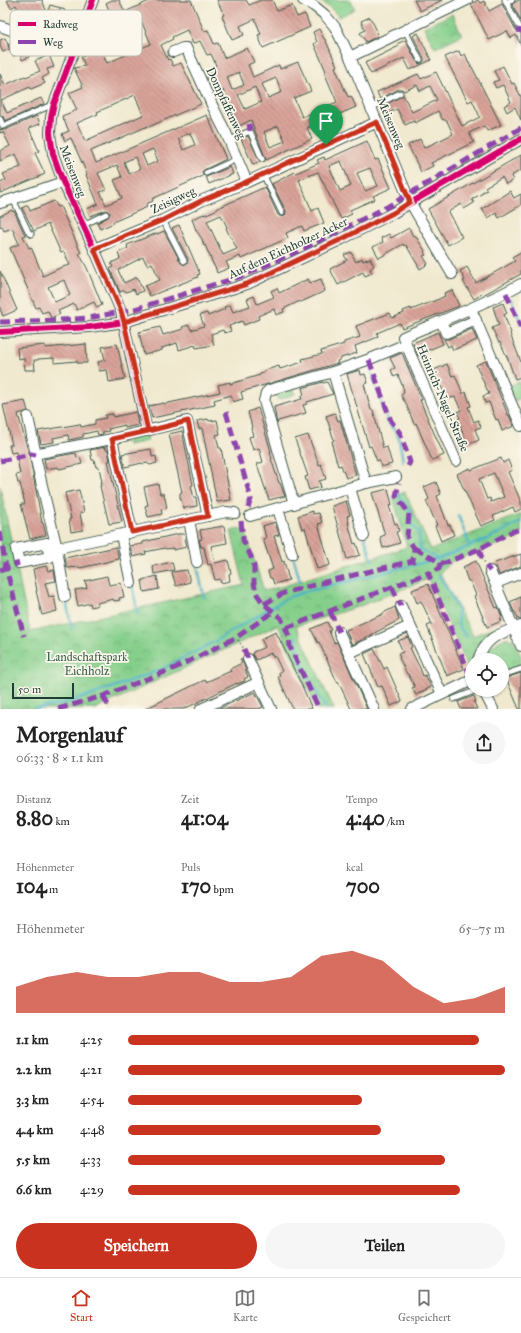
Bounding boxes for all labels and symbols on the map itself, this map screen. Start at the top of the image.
legend [10,10,142,56]
text: Radweg [43,18,79,31]
text: Weg [43,36,64,49]
street label: Dompfaffenweg [202,65,249,142]
street label: Meisenweg [373,95,408,152]
pin [309,104,343,145]
street label: Meisenweg [56,143,89,200]
street label: Zeisigweg [148,183,198,217]
street label: Auf dem Eichholzer Acker [225,214,350,282]
street label: Heinrich-Nagel-Straße [413,342,472,454]
park label: Landschaftspark Eichholz [46,650,128,678]
scale bar [12,681,74,700]

